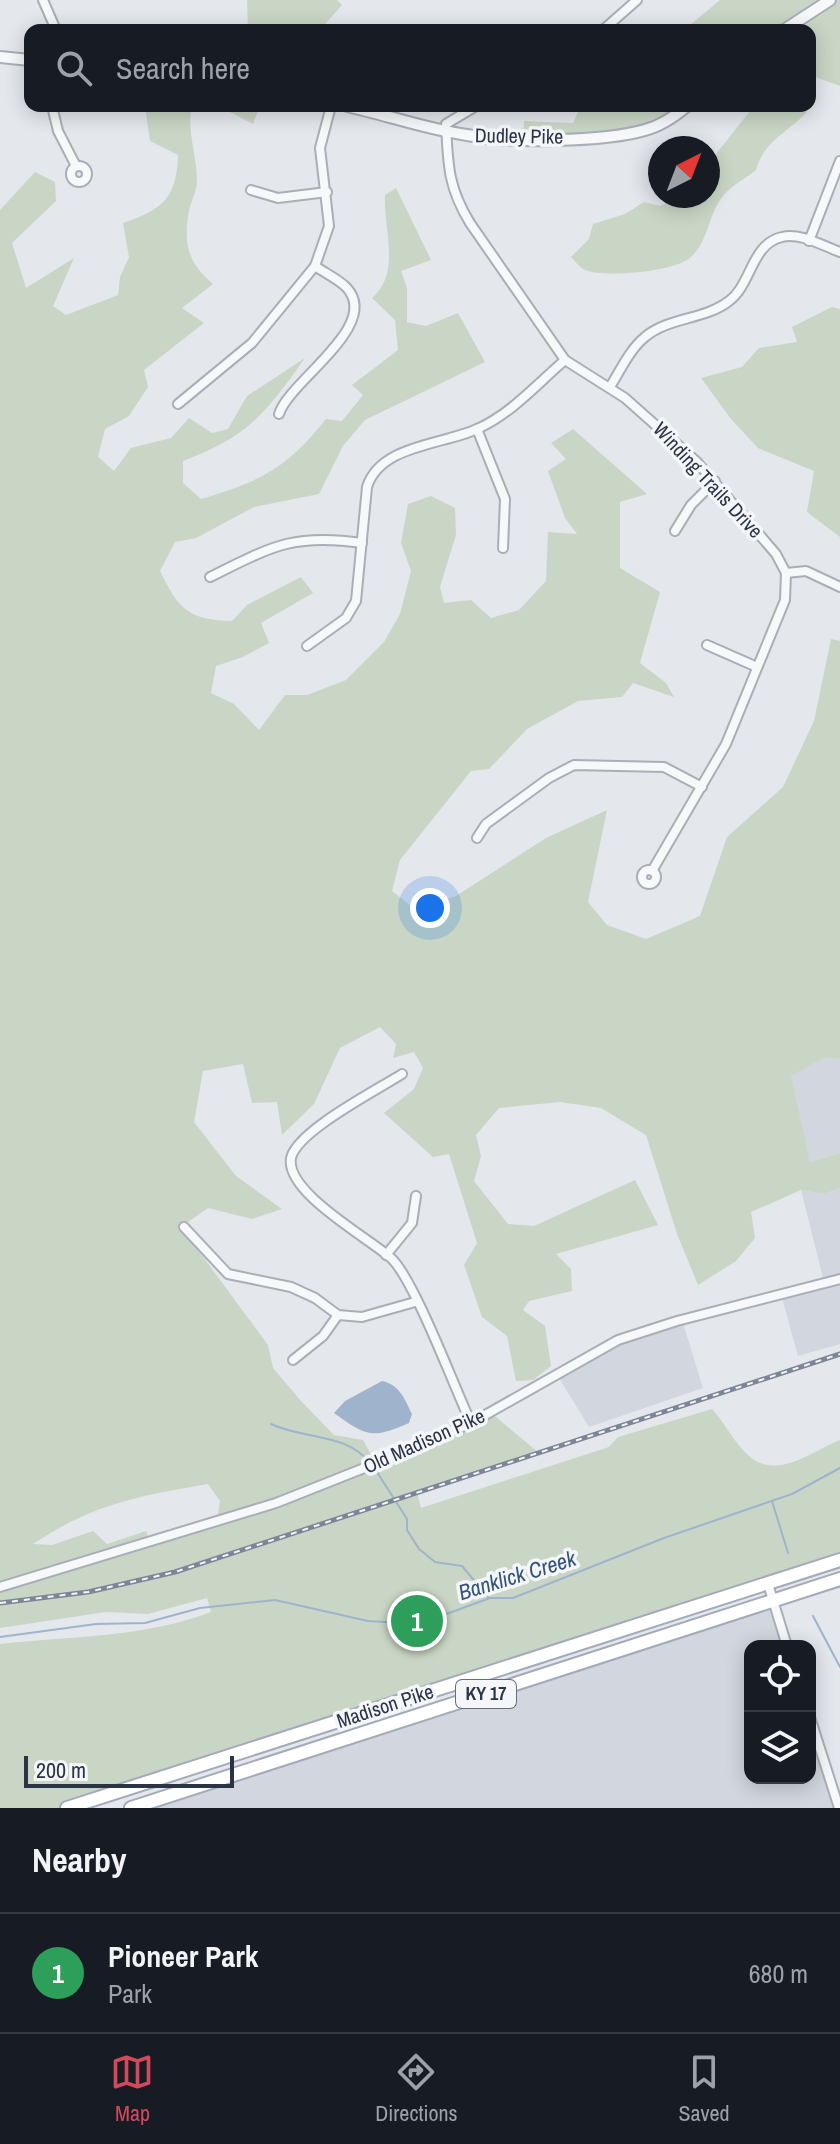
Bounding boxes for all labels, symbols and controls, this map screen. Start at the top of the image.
search box [24,24,816,112]
icon: search [52,46,96,90]
text: Search here [116,48,250,88]
street label: Dudley Pike [475,121,563,150]
north arrow [648,136,720,208]
street label: Winding Trails Drive [648,416,769,544]
your location [410,888,450,928]
street label: Old Madison Pike [359,1402,489,1479]
water label: Banklick Creek [455,1543,580,1607]
pin: 1 [391,1591,443,1651]
map controls [744,1640,816,1784]
button: locate [744,1640,816,1712]
street label: Madison Pike [333,1677,437,1734]
road number: KY 17 [456,1680,516,1708]
button: layers [744,1712,816,1784]
scale bar [24,1752,234,1788]
text: 200 m [36,1755,86,1785]
text: Nearby [32,1837,127,1883]
text: Pioneer Park [108,1936,258,1976]
text: 1 [52,1956,64,1991]
text: 680 m [749,1956,808,1991]
text: Park [108,1976,152,2011]
tab: Map [110,2050,154,2128]
tab: Directions [375,2050,458,2128]
tab: Saved [678,2050,730,2128]

